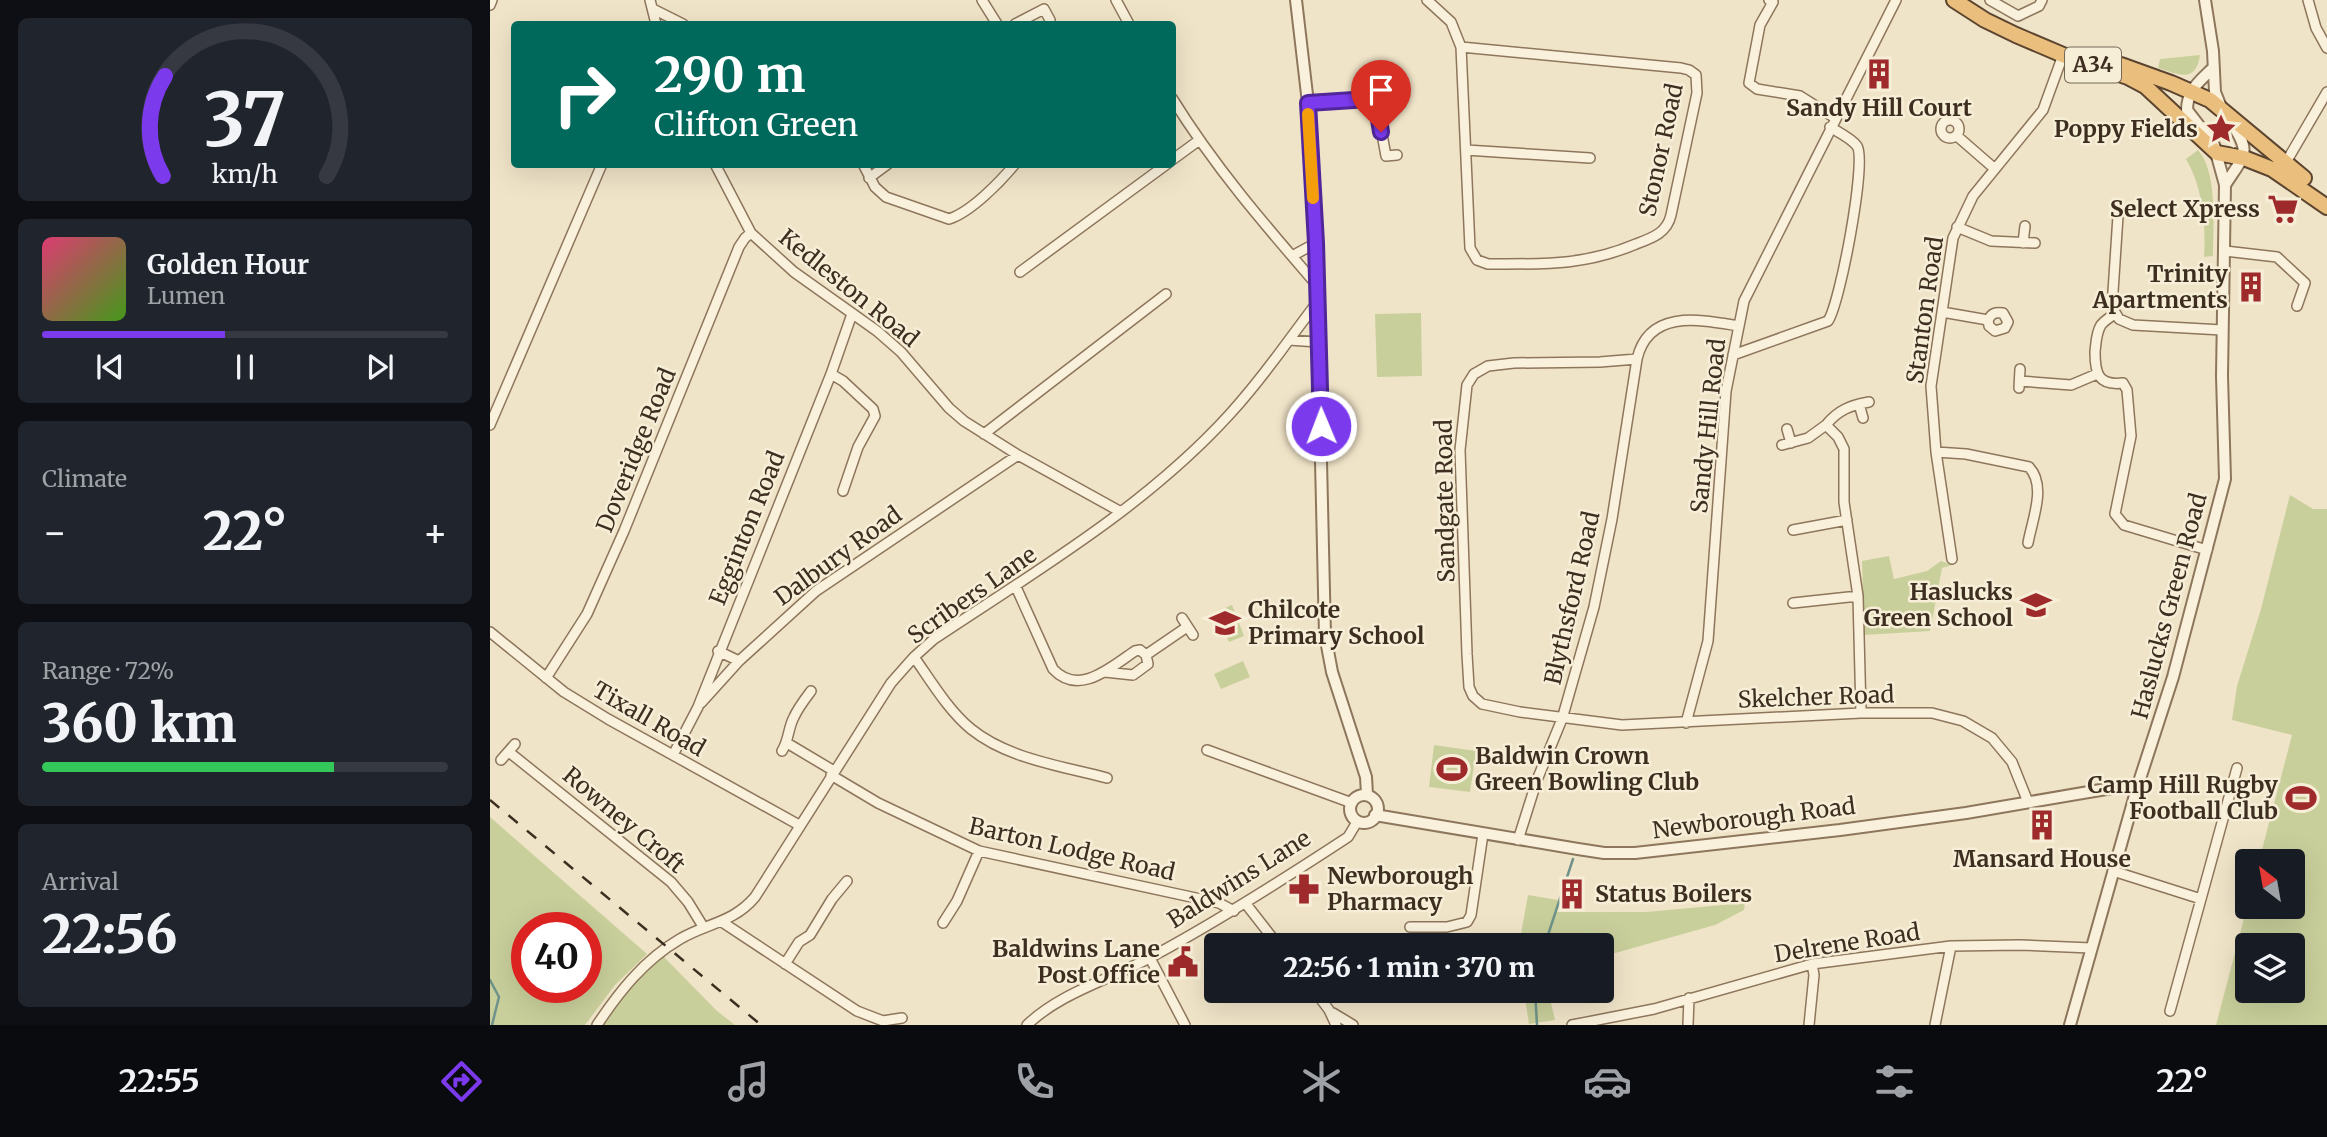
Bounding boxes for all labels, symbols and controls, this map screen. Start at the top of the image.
text: 290 m [654,44,806,105]
road number: A34 [2065,48,2121,82]
icon: right [539,49,630,140]
building icon: Sandy Hill Court [1862,57,1896,91]
pin [1351,60,1411,132]
icon: arrive [1362,71,1400,109]
text: 37 [204,74,286,166]
street label: Stonor Road [1632,80,1689,219]
place label: Sandy Hill Court [1786,93,1972,122]
text: Clifton Green [654,105,858,145]
place icon: Poppy Fields [2204,112,2238,146]
place label: Poppy Fields [2054,114,2198,143]
text: km/h [212,158,278,190]
supermarket icon: Select Xpress [2266,192,2300,226]
place label: Select Xpress [2110,194,2260,223]
street label: Kedleston Road [774,222,925,353]
street label: Stanton Road [1900,234,1949,385]
text: Golden Hour [147,248,309,281]
place label: Trinity Apartments [2091,259,2228,314]
building icon: Trinity Apartments [2234,270,2268,304]
text: Lumen [147,281,225,310]
street label: Sandy Hill Road [1684,337,1731,515]
icon: previous [91,348,129,386]
icon: pause [226,348,264,386]
icon: next [361,348,399,386]
street label: Doveridge Road [589,363,682,536]
position arrow [1284,389,1358,463]
street label: Sandgate Road [1429,419,1460,583]
street label: Egginton Road [702,447,791,609]
text: Climate [42,464,127,493]
street label: Haslucks Green Road [2124,490,2213,722]
text: 22° [203,499,287,564]
street label: Dalbury Road [768,500,907,611]
street label: Blythsford Road [1537,508,1606,687]
text: − [42,509,67,556]
text: + [423,509,448,556]
street label: Scribers Lane [902,539,1042,650]
place label: Haslucks Green School [1864,577,2014,632]
school or university icon: Haslucks Green School [2019,588,2053,622]
place label: Chilcote Primary School [1248,595,1425,650]
school or university icon: Chilcote Primary School [1208,606,1242,640]
text: Range · 72% [42,656,174,685]
street label: Tixall Road [588,675,711,763]
street label: Skelcher Road [1737,679,1895,714]
text: 360 km [42,691,237,756]
place label: Baldwin Crown Green Bowling Club [1475,741,1699,796]
sports icon: Baldwin Crown Green Bowling Club [1435,752,1469,786]
street label: Rowney Croft [557,760,691,879]
place label: Camp Hill Rugby Football Club [2088,770,2278,825]
sports icon: Camp Hill Rugby Football Club [2284,781,2318,815]
street label: Newborough Road [1651,791,1857,844]
building icon: Mansard House [2025,808,2059,842]
street label: Barton Lodge Road [966,811,1178,886]
street label: Baldwins Lane [1162,823,1316,934]
place label: Mansard House [1953,844,2131,873]
north arrow [2235,849,2305,919]
map controls [2235,849,2305,1003]
place label: Newborough Pharmacy [1327,861,1473,916]
text: Arrival [42,867,119,896]
pharmacy icon: Newborough Pharmacy [1287,872,1321,906]
building icon: Status Boilers [1555,877,1589,911]
place label: Status Boilers [1595,879,1752,908]
text: 22:56 [42,902,177,967]
speed limit sign: 40 [511,912,602,1003]
street label: Delrene Road [1772,917,1922,968]
button: layers [2235,933,2305,1003]
place label: Baldwins Lane Post Office [992,934,1160,989]
public building icon: Baldwins Lane Post Office [1166,945,1200,979]
text: 22:56 · 1 min · 370 m [1283,951,1535,984]
icon: directions [437,1057,486,1106]
icon: music [724,1057,773,1106]
icon: phone [1010,1057,1059,1106]
icon: climate [1297,1057,1346,1106]
icon: car [1583,1057,1632,1106]
icon: filters [1870,1057,1919,1106]
text: 22:55 [119,1061,200,1101]
text: 22° [2156,1061,2208,1101]

